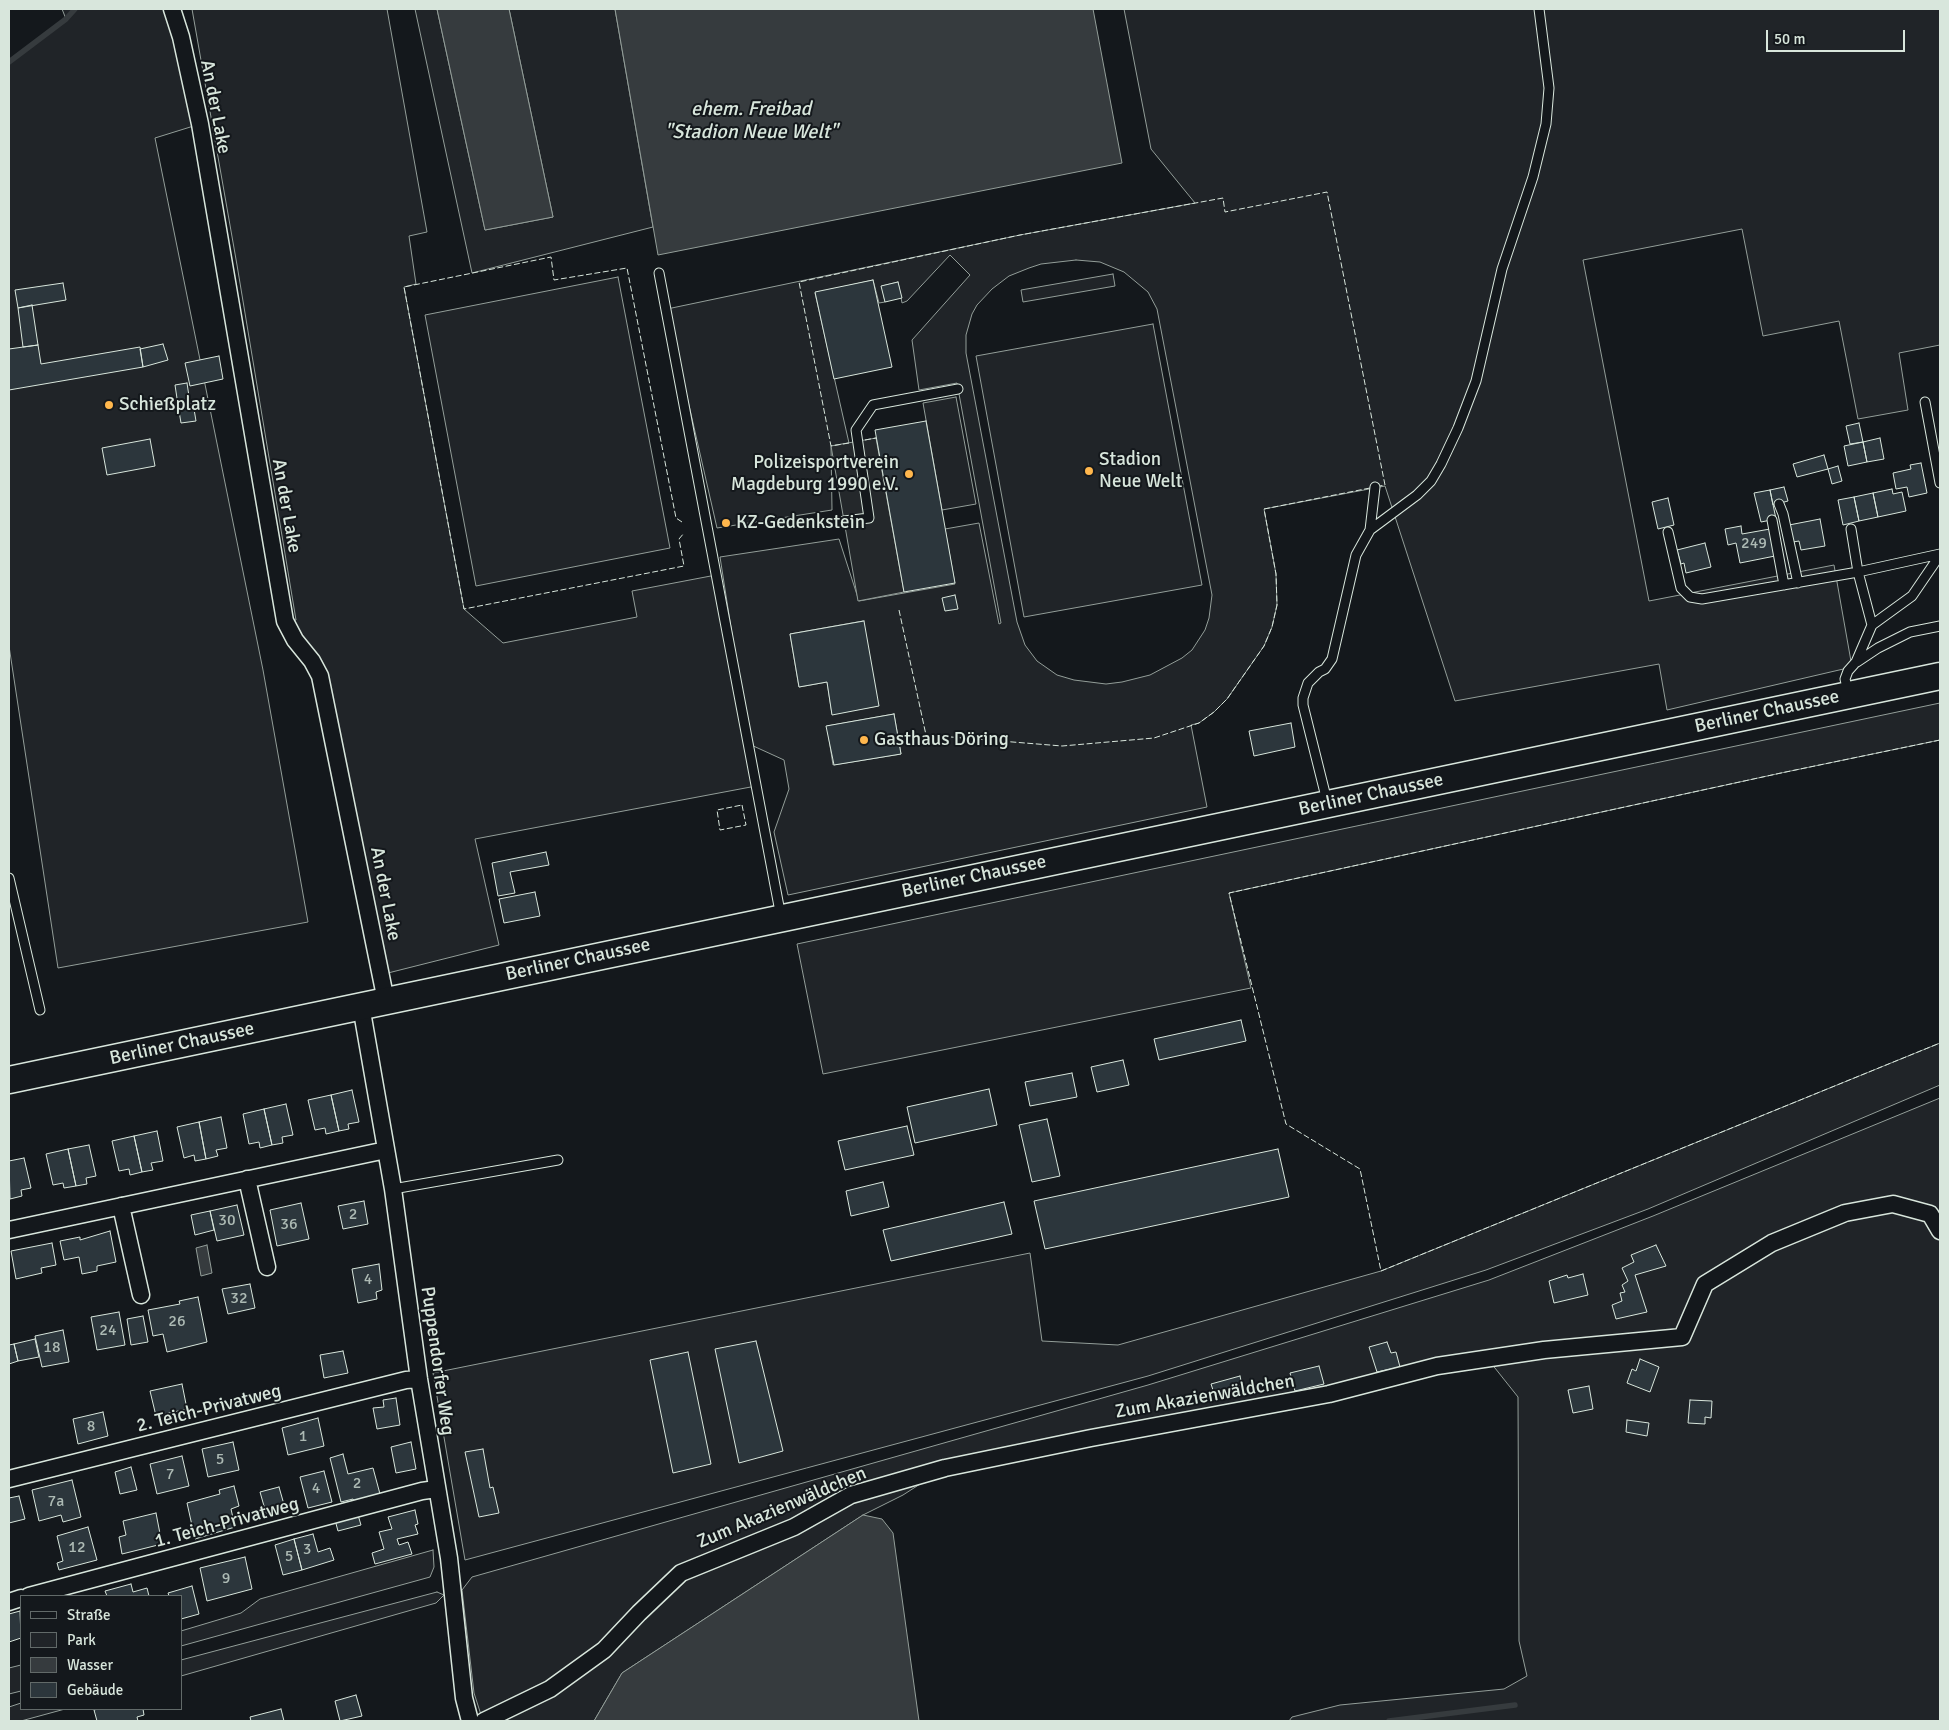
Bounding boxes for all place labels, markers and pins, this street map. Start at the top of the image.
place label: Schießplatz [119,394,216,416]
marker: Schießplatz [103,399,115,411]
place label: Stadion Neue Welt [1099,449,1182,493]
place label: Polizeisportverein Magdeburg 1990 e.V. [731,452,899,496]
marker: Stadion Neue Welt [1083,465,1095,477]
marker: Polizeisportverein Magdeburg 1990 e.V. [903,468,915,480]
place label: KZ-Gedenkstein [736,512,865,534]
marker: KZ-Gedenkstein [720,517,732,529]
place label: Gasthaus Döring [874,729,1009,751]
marker: Gasthaus Döring [858,734,870,746]

